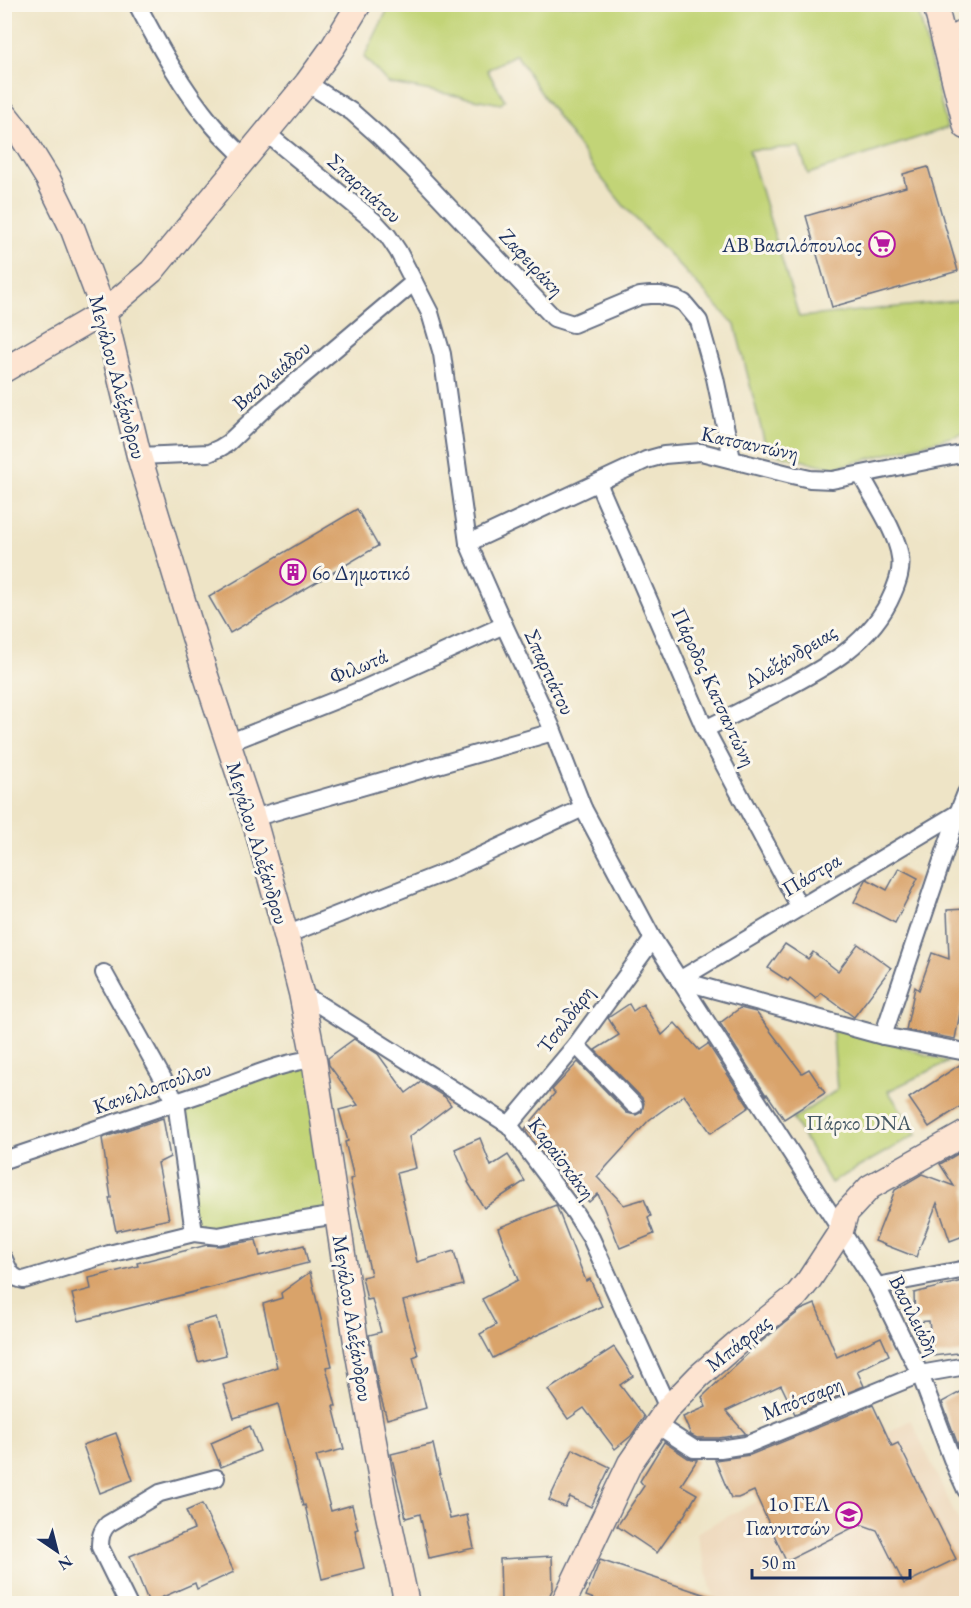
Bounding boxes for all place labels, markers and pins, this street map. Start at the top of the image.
supermarket icon: ΑΒ Βασιλόπουλος [867,229,897,259]
place label: ΑΒ Βασιλόπουλος [721,231,862,258]
building icon: 6ο Δημοτικό [278,557,308,587]
place label: 6ο Δημοτικό [312,559,410,586]
place label: 1o ΓΕΛ Γιαννιτσών [746,1490,830,1541]
school or university icon: 1o ΓΕΛ Γιαννιτσών [834,1500,864,1530]

